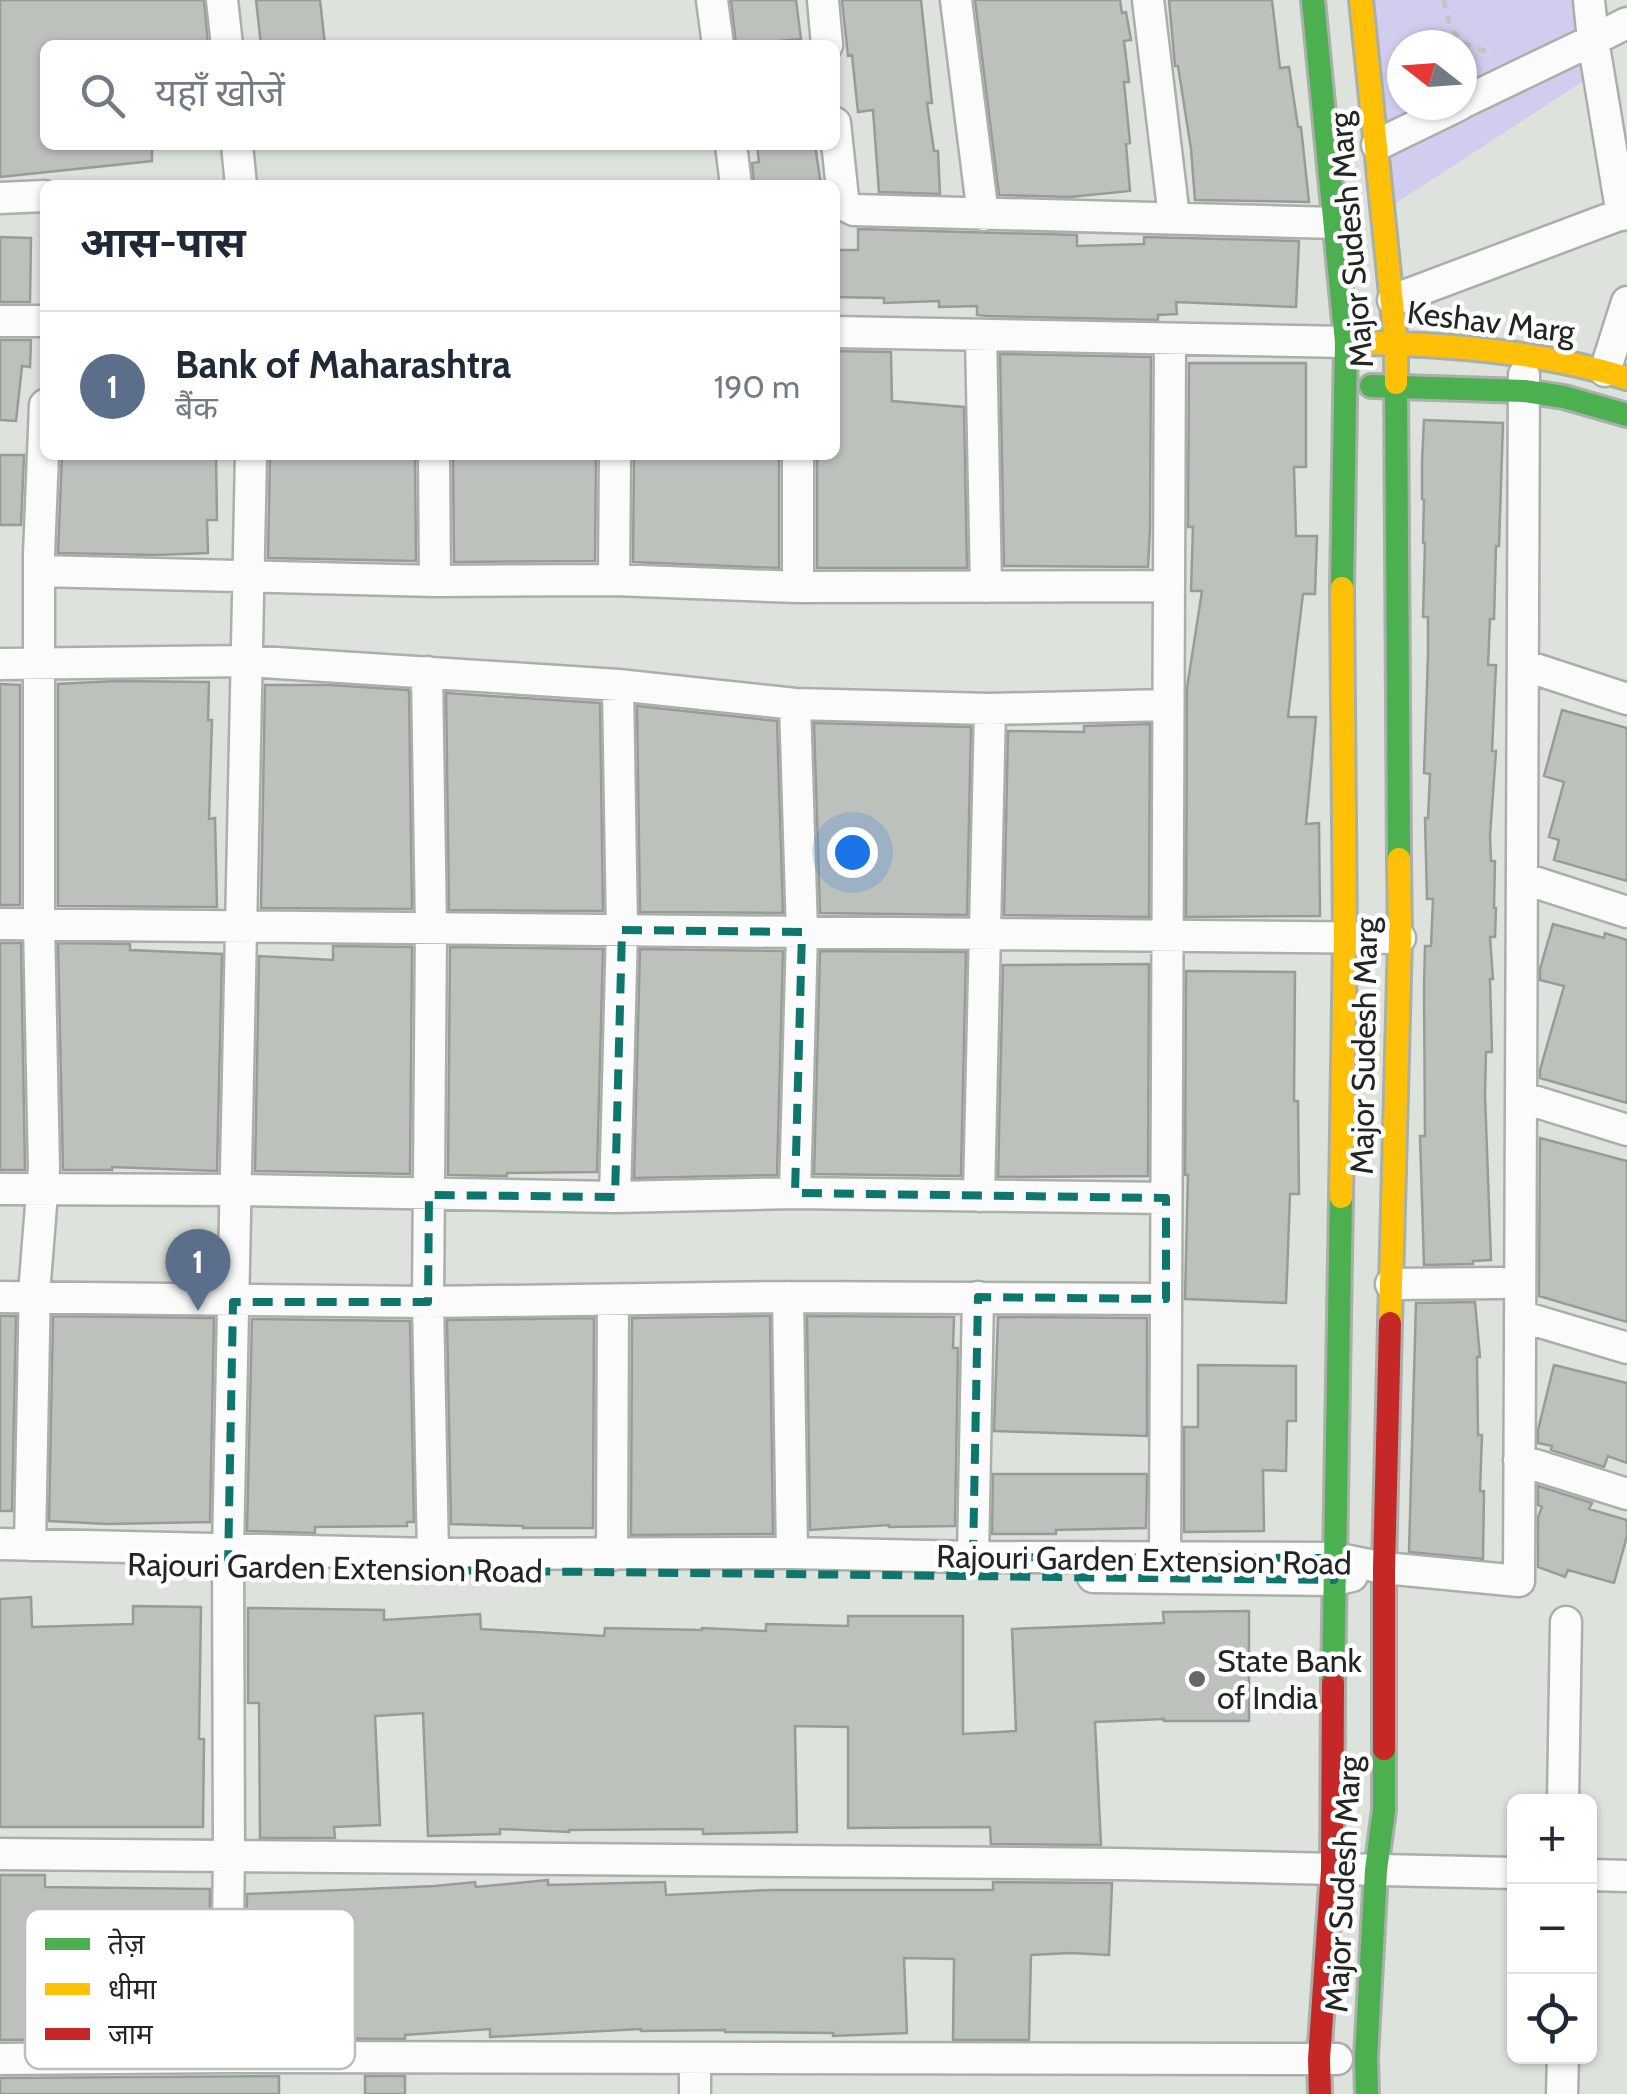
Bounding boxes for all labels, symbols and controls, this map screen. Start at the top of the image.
north arrow [1387,30,1477,120]
search box [40,40,840,150]
icon: search [75,68,130,123]
text: यहाँ खोजें [155,69,285,116]
street label: Major Sudesh Marg [1320,109,1381,370]
text: आस-पास [80,216,246,268]
street label: Keshav Marg [1405,292,1578,351]
text: Bank of Maharashtra [175,341,511,388]
text: 1 [107,367,118,406]
text: 190 m [714,367,800,406]
text: बैंक [175,388,218,427]
your location [827,827,878,878]
street label: Major Sudesh Marg [1342,916,1385,1175]
pin: 1 [166,1228,230,1311]
street label: Rajouri Garden Extension Road [936,1536,1352,1583]
street label: Rajouri Garden Extension Road [127,1544,543,1591]
place label: State Bank of India [1217,1641,1363,1717]
marker: State Bank of India [1186,1668,1208,1690]
street label: Major Sudesh Marg [1316,1754,1369,2013]
map controls [1507,1794,1597,2064]
button: + [1507,1794,1597,1884]
button: − [1507,1884,1597,1974]
legend [25,1909,355,2069]
text: तेज़ [108,1927,146,1961]
text: धीमा [108,1972,157,2006]
button: locate [1507,1974,1597,2064]
text: जाम [108,2017,154,2051]

